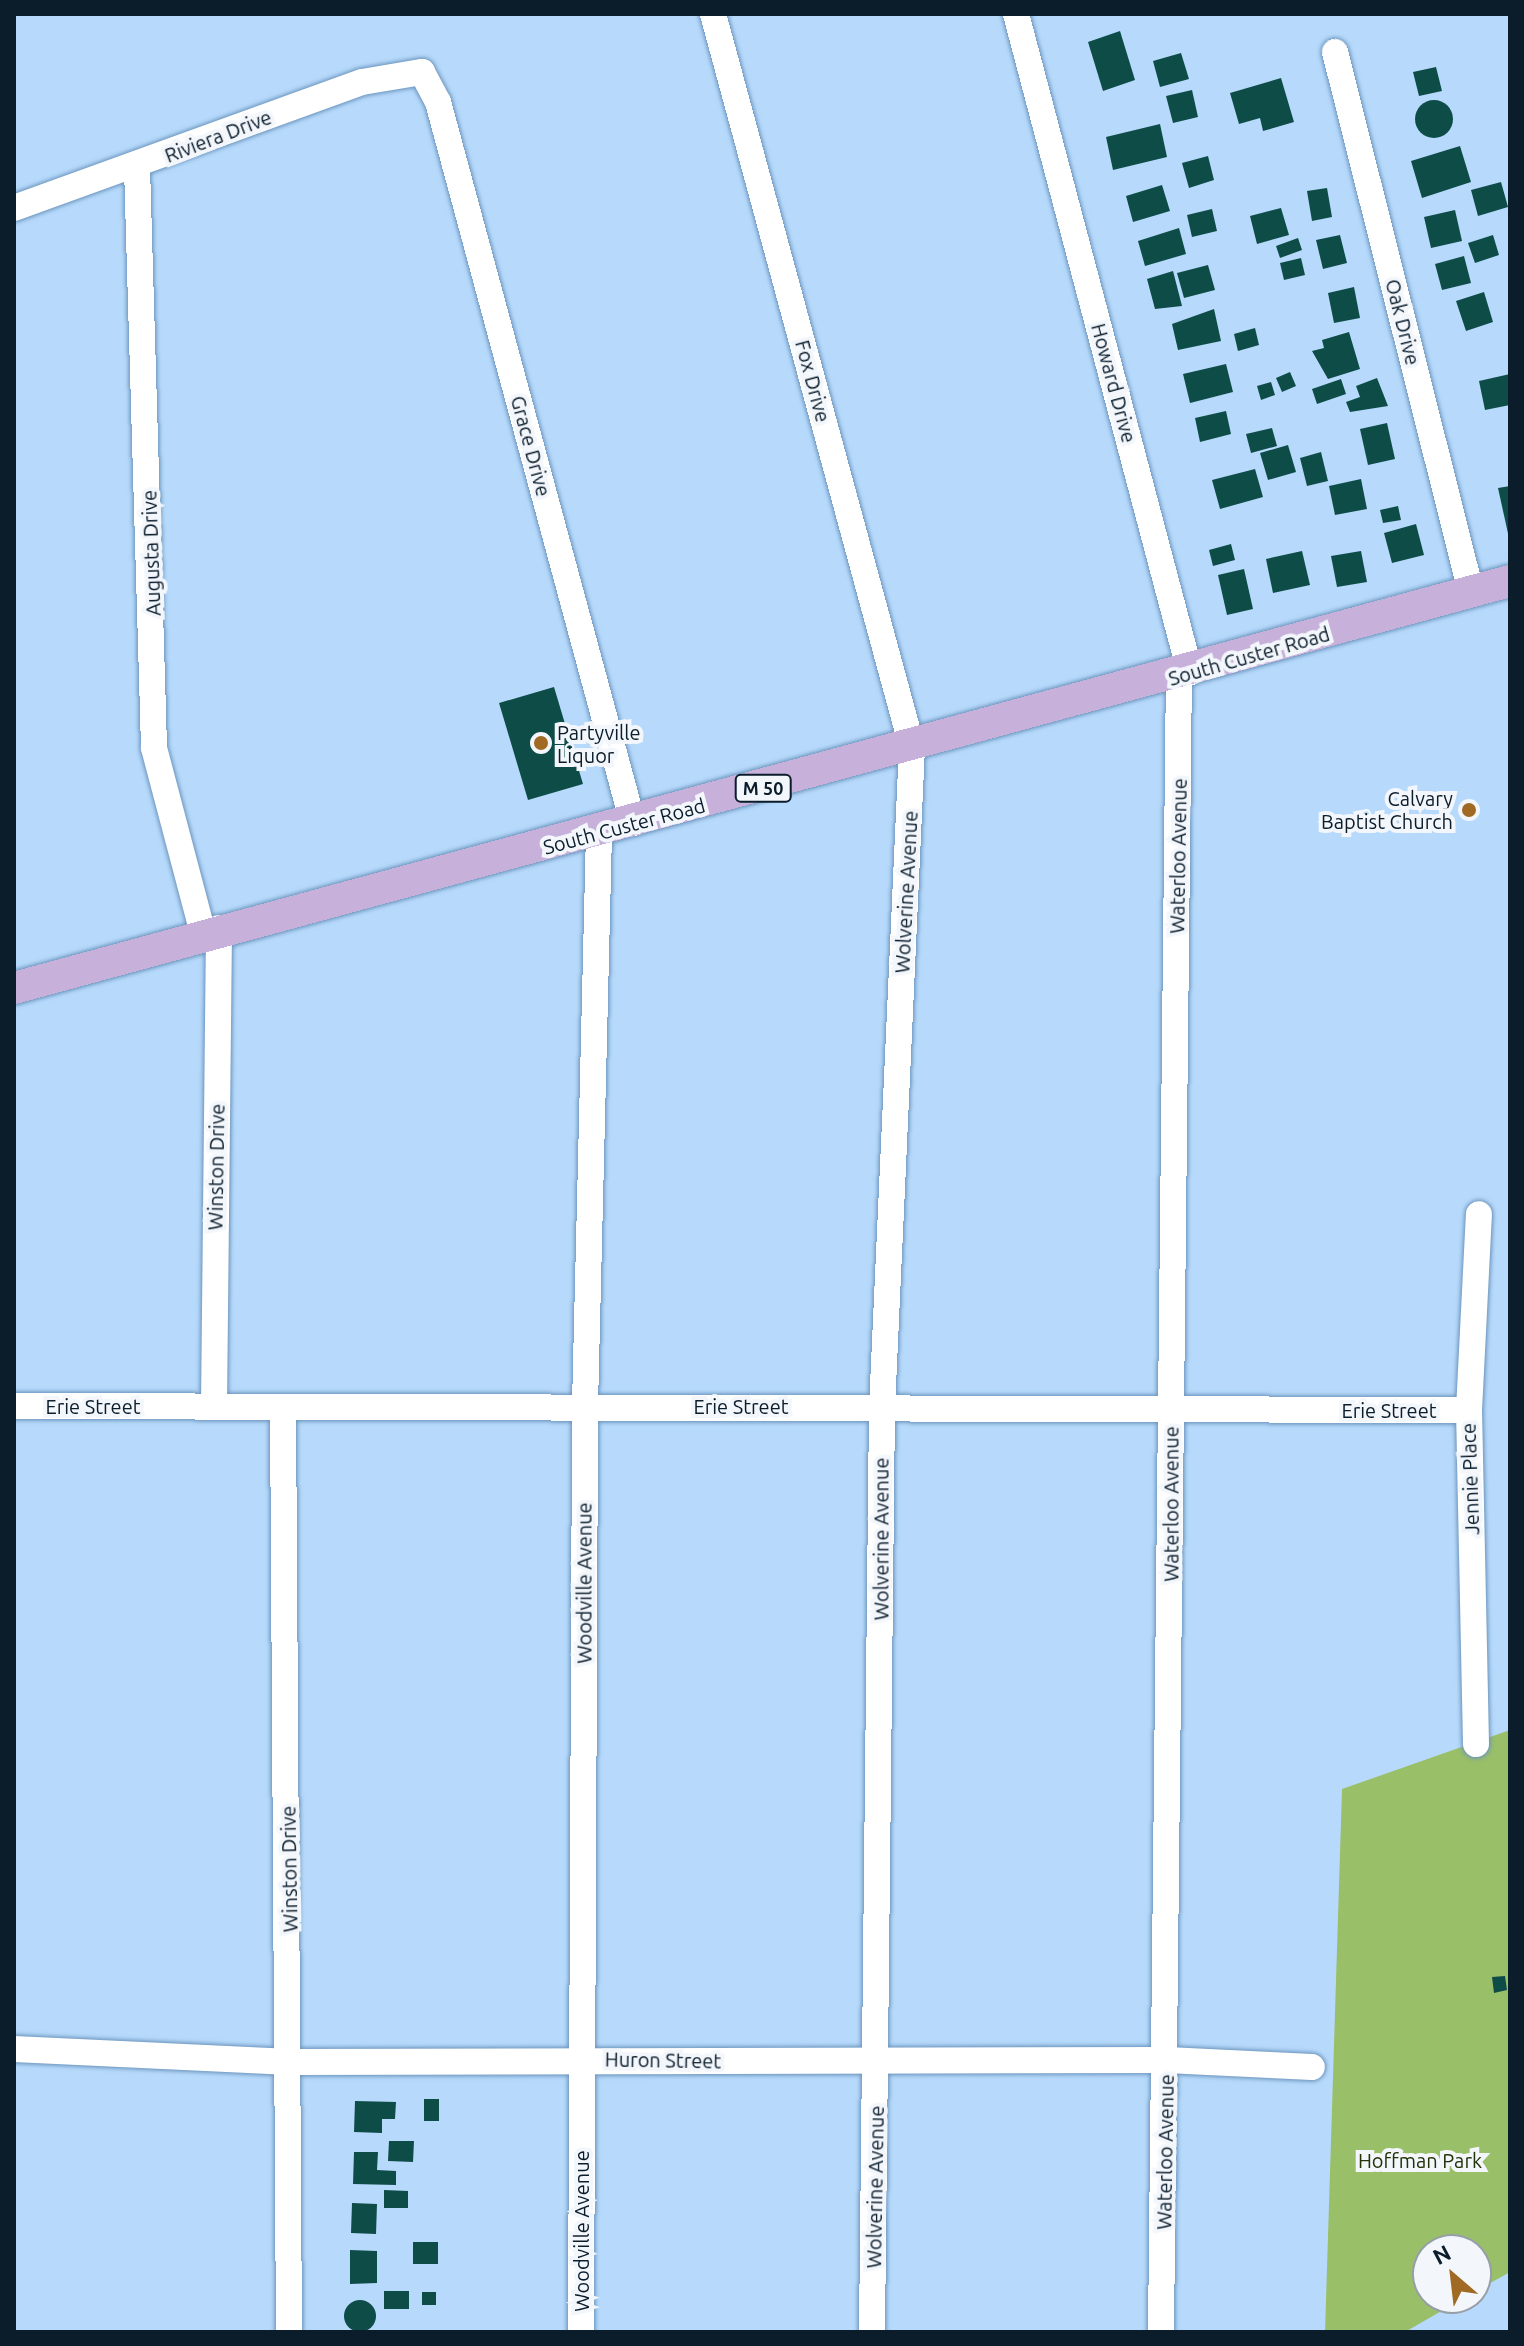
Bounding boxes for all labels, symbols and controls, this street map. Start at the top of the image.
street label: Riviera Drive [161,105,275,167]
street label: Oak Drive [1381,277,1425,367]
street label: Howard Drive [1087,321,1141,445]
street label: Fox Drive [791,337,835,425]
street label: Grace Drive [506,393,556,499]
street label: Augusta Drive [137,490,165,616]
street label: South Custer Road [1166,621,1332,691]
place label: Partyville Liquor [557,720,641,767]
marker: Partyville Liquor [532,734,550,752]
road number: M 50 [733,774,793,802]
street label: Waterloo Avenue [1165,778,1191,934]
place label: Calvary Baptist Church [1321,786,1453,833]
street label: South Custer Road [540,793,708,859]
marker: Calvary Baptist Church [1460,801,1478,819]
street label: Wolverine Avenue [890,810,922,974]
street label: Winston Drive [203,1103,229,1231]
street label: Erie Street [45,1394,141,1418]
street label: Erie Street [693,1394,789,1418]
street label: Erie Street [1341,1398,1437,1422]
street label: Jennie Place [1456,1423,1484,1535]
street label: Waterloo Avenue [1159,1426,1183,1582]
street label: Wolverine Avenue [869,1458,893,1620]
street label: Woodville Avenue [572,1502,596,1664]
street label: Winston Drive [276,1805,302,1933]
street label: Huron Street [605,2047,721,2073]
street label: Waterloo Avenue [1152,2074,1178,2230]
street label: Wolverine Avenue [862,2105,888,2269]
park label: Hoffman Park [1358,2148,1482,2172]
street label: Woodville Avenue [569,2150,593,2312]
north arrow [1412,2234,1492,2314]
text: N [1428,2239,1455,2269]

